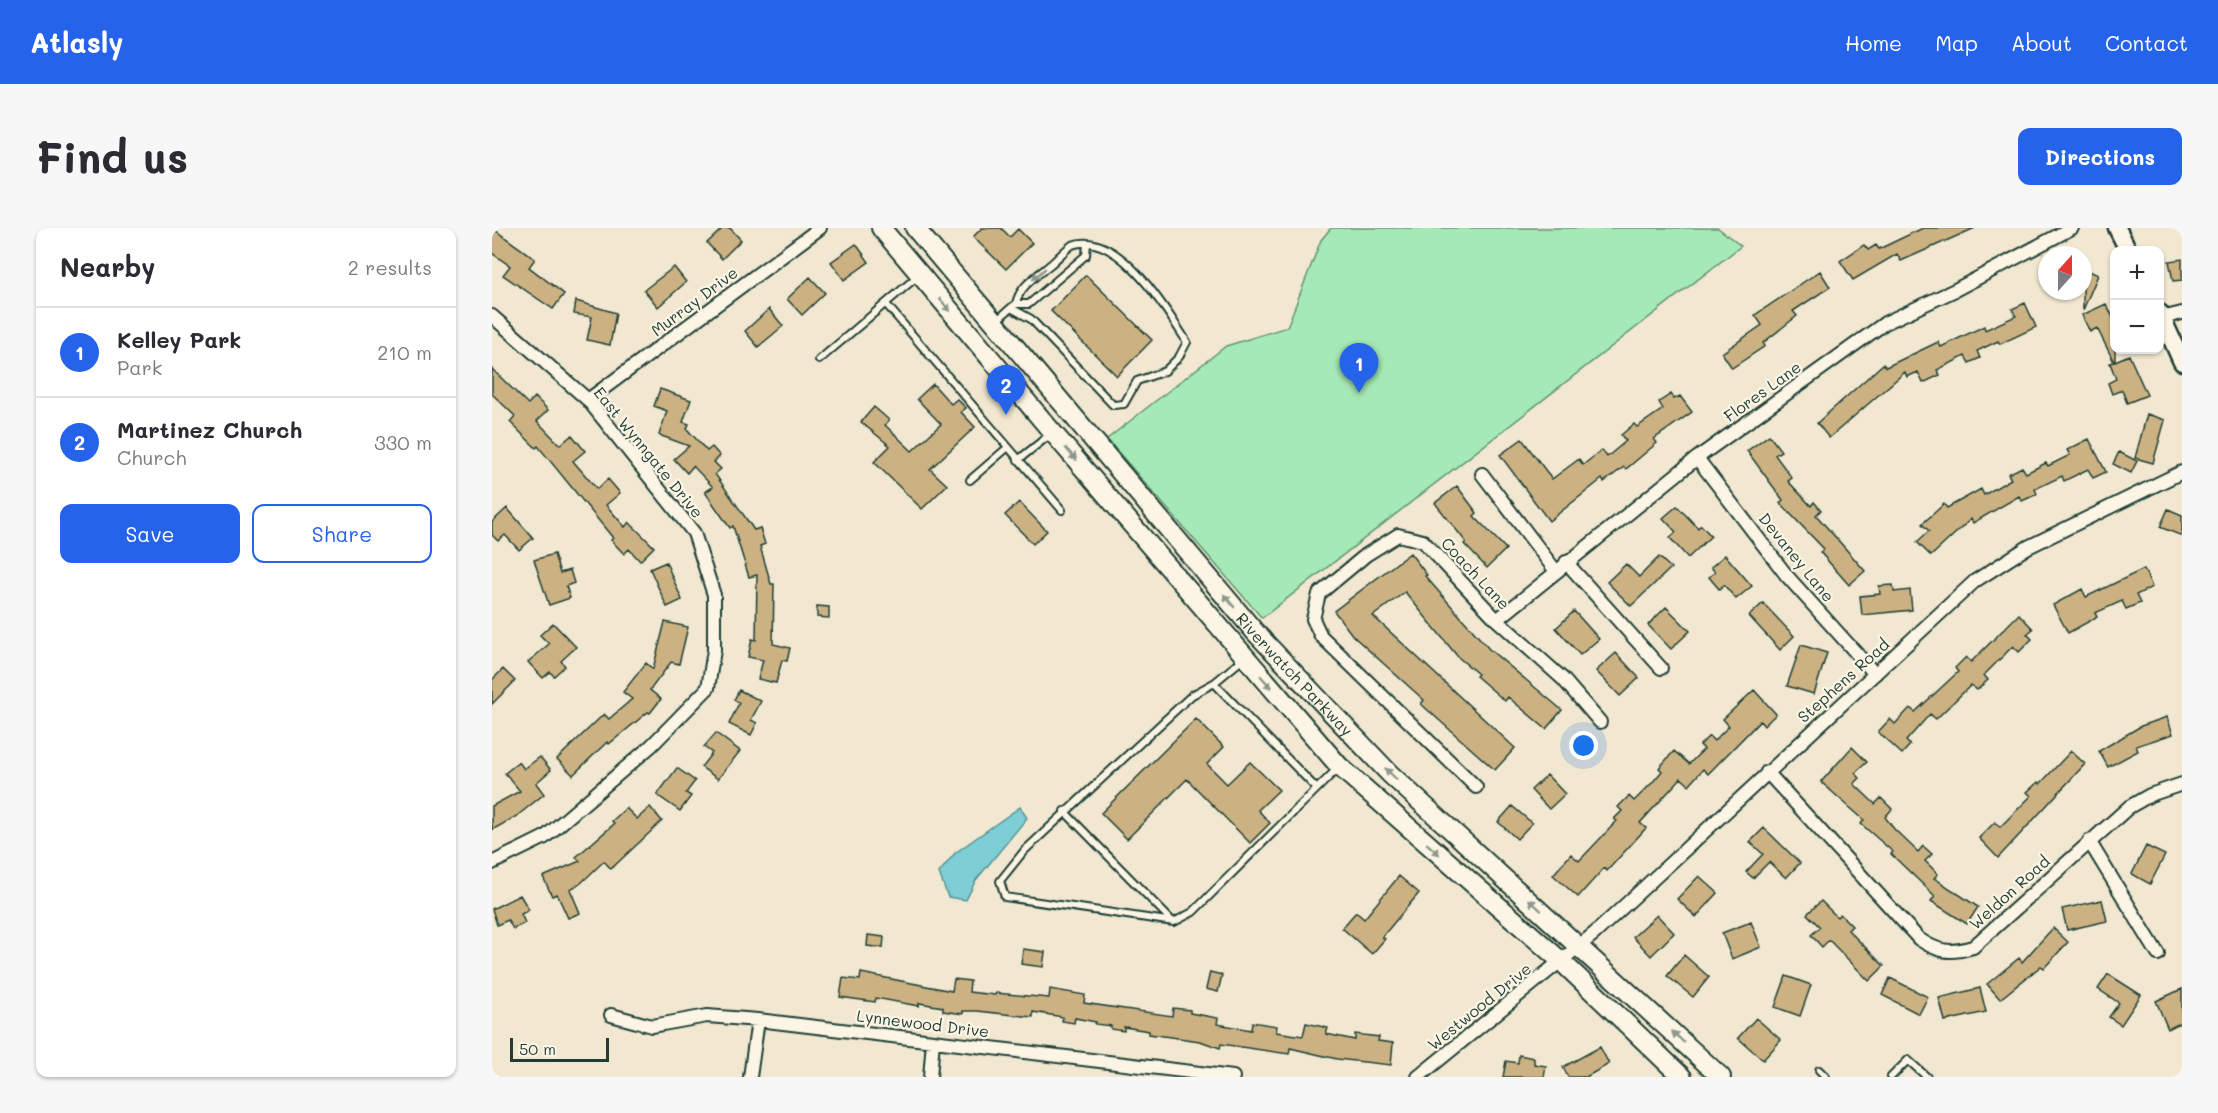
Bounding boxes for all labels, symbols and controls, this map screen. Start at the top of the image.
text: Atlasly [30,24,124,60]
text: Home [1845,29,1902,56]
text: Map [1935,29,1978,56]
text: About [2011,29,2072,56]
text: Contact [2105,29,2188,56]
button: Directions [2018,128,2182,185]
text: Find us [36,129,188,184]
north arrow [2038,246,2092,300]
map controls [2110,246,2164,354]
button: + [2110,246,2164,300]
text: Nearby [60,250,155,284]
text: 2 results [348,254,432,280]
street label: Murray Drive [646,262,742,340]
one-way arrow [1032,267,1047,280]
one-way arrow [939,297,952,313]
button: − [2110,300,2164,354]
text: Kelley Park [117,325,241,354]
text: 1 [75,339,84,365]
text: 210 m [377,339,432,365]
pin: 1 [1340,344,1378,393]
text: Park [117,354,162,380]
street label: Flores Lane [1719,356,1805,426]
pin: 2 [986,366,1026,415]
street label: East Wynngate Drive [590,382,708,522]
text: Martinez Church [117,415,302,444]
text: 2 [74,429,85,455]
text: 330 m [374,429,432,455]
text: Church [117,444,187,470]
one-way arrow [1064,446,1077,461]
button: Save [60,504,240,563]
button: Share [252,504,432,563]
street label: Devaney Lane [1755,508,1839,606]
street label: Coach Lane [1437,532,1515,614]
one-way arrow [1222,593,1235,609]
street label: Riverwatch Parkway [1232,608,1358,740]
street label: Stephens Road [1793,633,1893,727]
one-way arrow [1259,674,1272,689]
your location [1569,731,1598,760]
one-way arrow [1384,767,1398,781]
one-way arrow [1426,842,1441,856]
street label: Weldon Road [1964,850,2054,934]
one-way arrow [1528,899,1543,912]
street label: Westwood Drive [1423,958,1535,1054]
street label: Lynnewood Drive [856,1004,990,1042]
one-way arrow [1671,1031,1685,1045]
scale bar [510,1035,609,1062]
text: 50 m [519,1038,556,1059]

